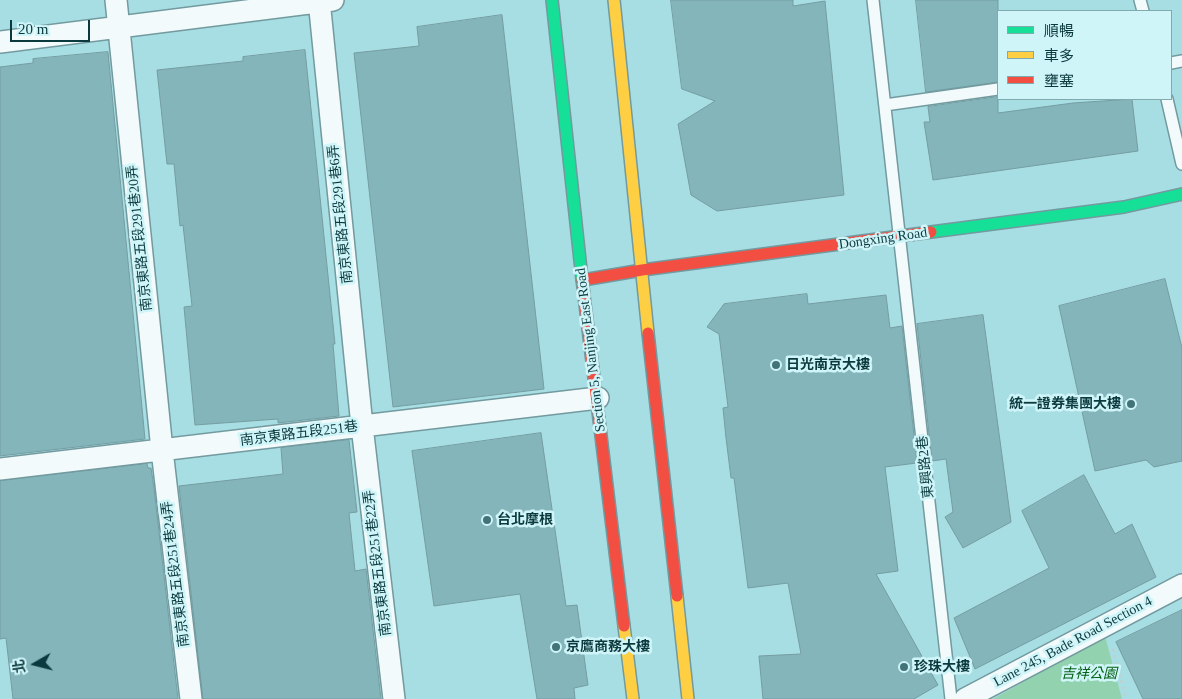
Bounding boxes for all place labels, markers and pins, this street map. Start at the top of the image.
place label: 日光南京大樓 [786,357,870,373]
marker: 日光南京大樓 [770,359,782,371]
place label: 統一證券集團大樓 [1009,396,1121,412]
marker: 統一證券集團大樓 [1125,398,1137,410]
place label: 台北摩根 [497,512,553,528]
marker: 台北摩根 [481,514,493,526]
place label: 京鷹商務大樓 [566,639,650,655]
marker: 京鷹商務大樓 [550,641,562,653]
place label: 珍珠大樓 [914,659,970,675]
marker: 珍珠大樓 [898,661,910,673]

